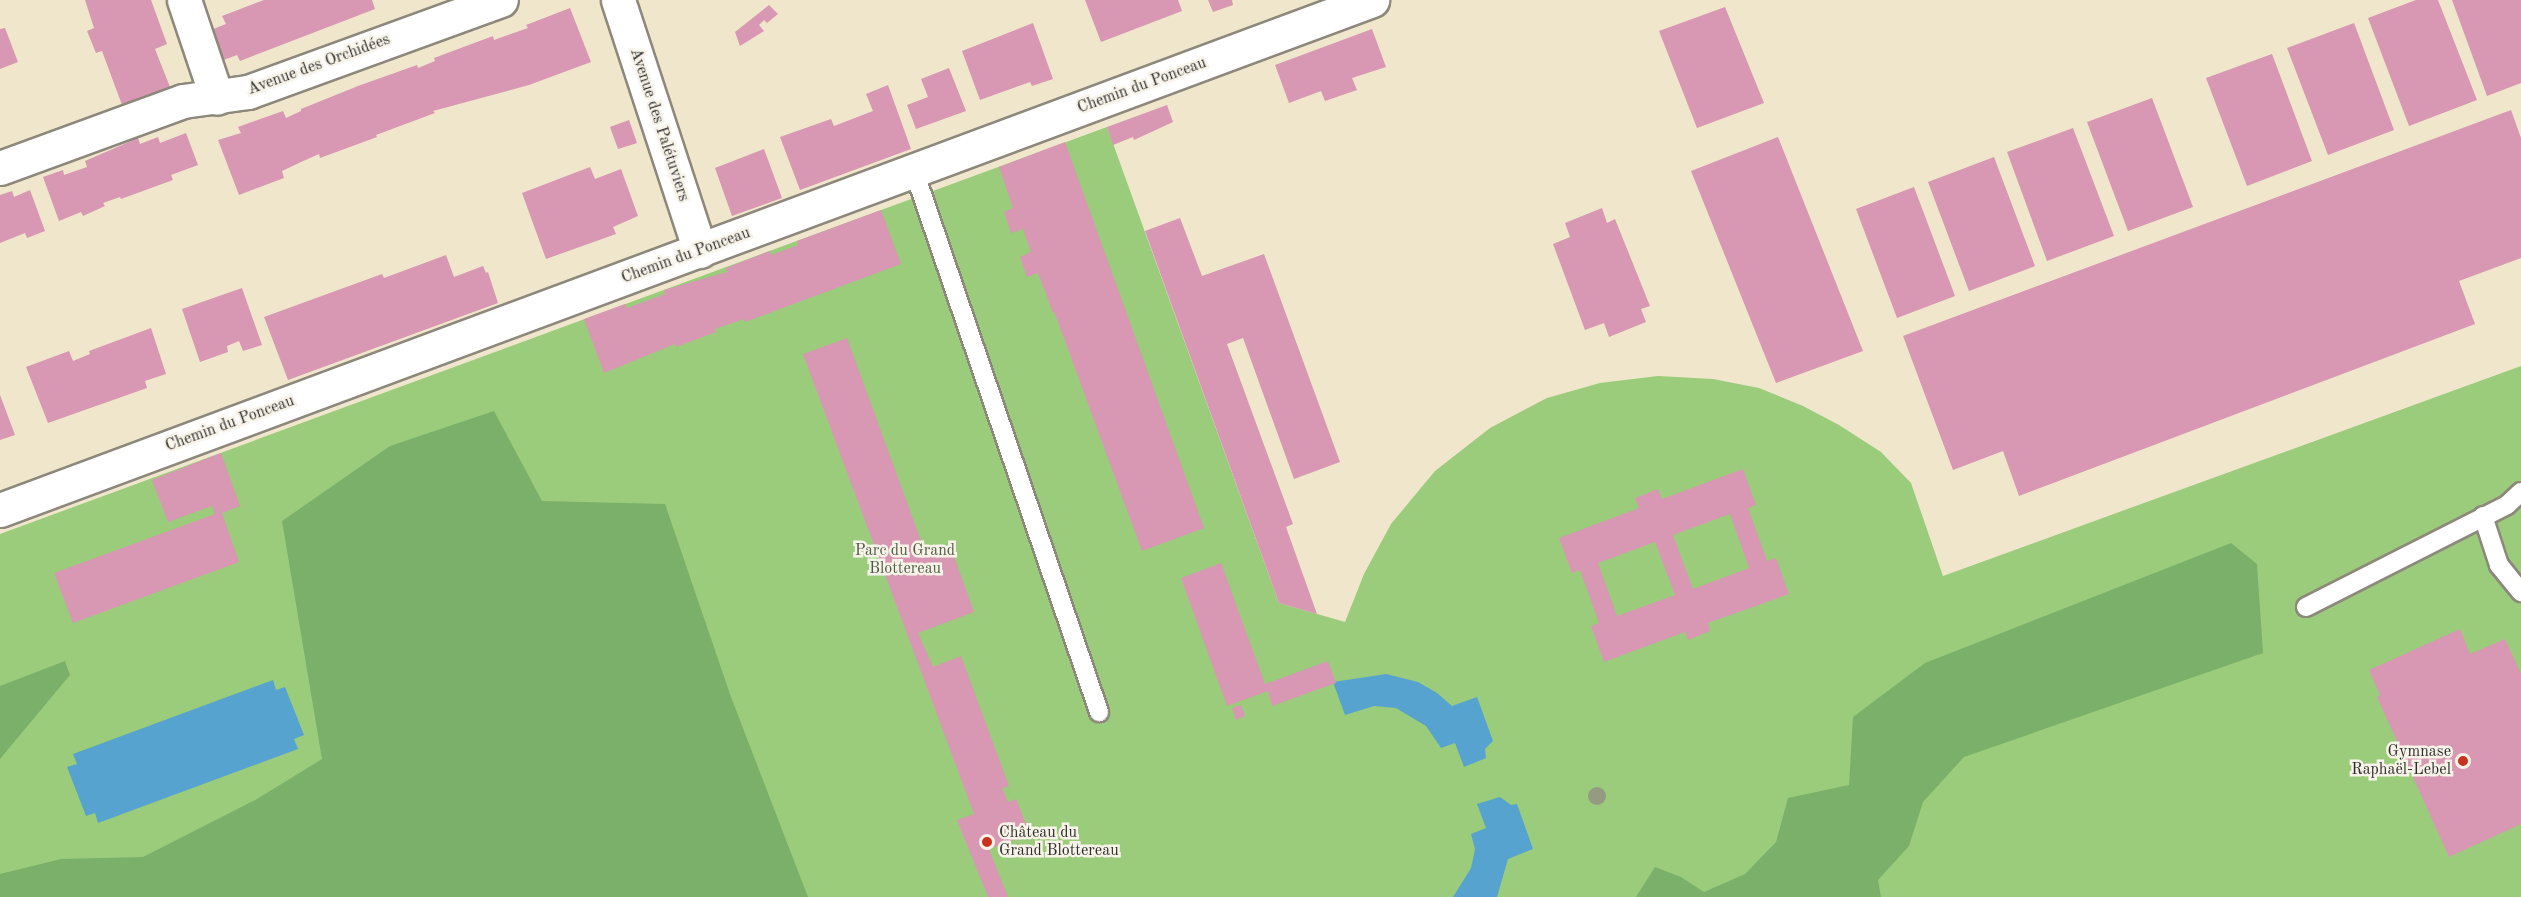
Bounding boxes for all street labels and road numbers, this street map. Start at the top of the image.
street label: Avenue des Orchidées [245,30,393,100]
street label: Avenue des Palétuviers [625,46,693,204]
street label: Chemin du Ponceau [1075,54,1209,118]
street label: Chemin du Ponceau [619,224,753,288]
street label: Chemin du Ponceau [163,392,297,456]

